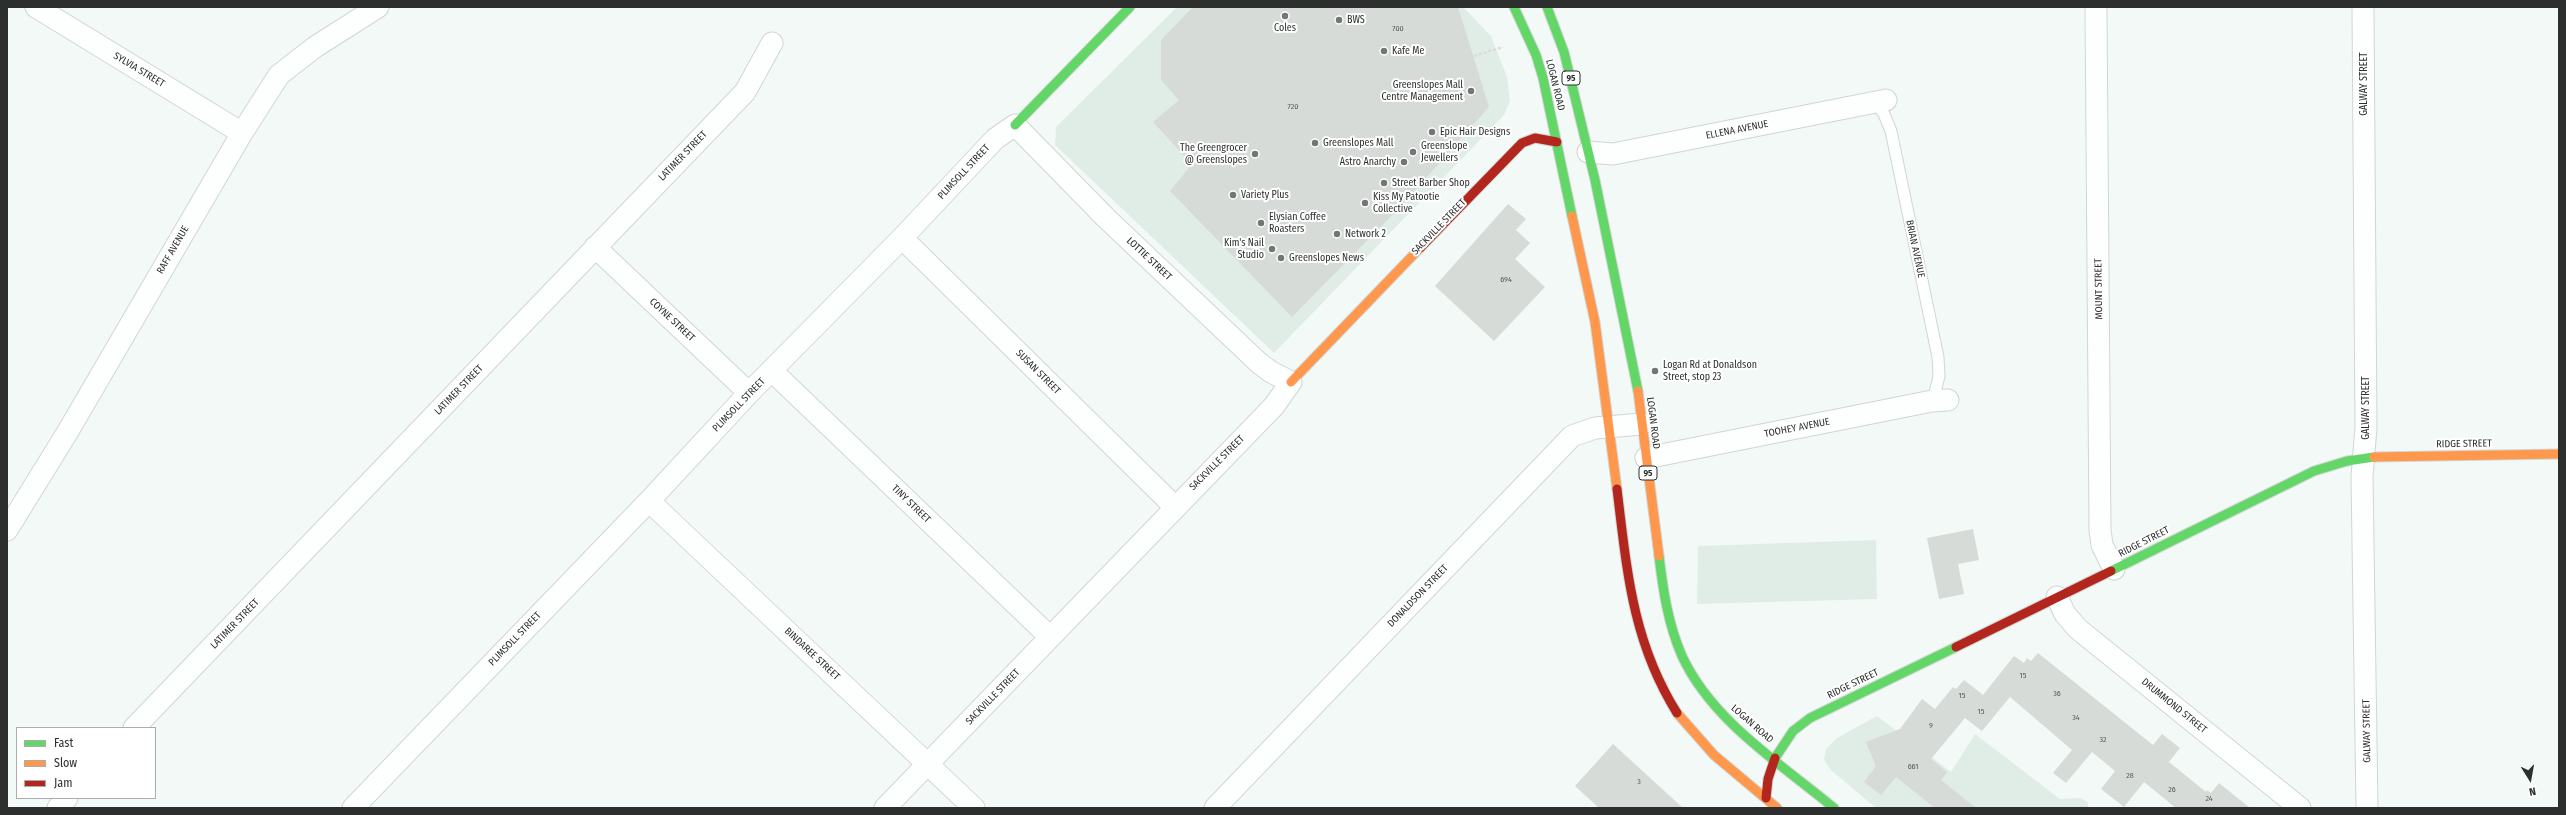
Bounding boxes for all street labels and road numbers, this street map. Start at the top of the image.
street label: SYLVIA STREET [111,50,167,90]
street label: GALWAY STREET [2358,52,2370,116]
street label: LOGAN ROAD [1543,58,1567,112]
road number: 95 [1562,71,1580,85]
street label: ELLENA AVENUE [1705,118,1769,142]
street label: LATIMER STREET [656,129,710,183]
street label: PLIMSOLL STREET [936,142,992,202]
street label: SACKVILLE STREET [1409,197,1469,257]
street label: BRIAN AVENUE [1903,219,1927,279]
street label: RAFF AVENUE [154,224,192,276]
street label: LOTTIE STREET [1124,235,1174,283]
street label: MOUNT STREET [2092,258,2106,320]
street label: COYNE STREET [647,296,697,344]
street label: SUSAN STREET [1013,347,1063,397]
street label: LATIMER STREET [432,363,486,417]
street label: PLIMSOLL STREET [710,375,768,435]
street label: GALWAY STREET [2360,376,2372,440]
street label: LOGAN ROAD [1644,396,1662,450]
street label: TOOHEY AVENUE [1763,416,1831,440]
street label: SACKVILLE STREET [1187,433,1247,493]
street label: RIDGE STREET [2436,438,2492,450]
road number: 95 [1639,466,1657,480]
street label: TINY STREET [889,482,933,526]
street label: RIDGE STREET [2117,524,2171,560]
street label: DONALDSON STREET [1385,562,1451,630]
street label: LATIMER STREET [208,597,262,651]
street label: PLIMSOLL STREET [486,609,544,669]
street label: BINDAREE STREET [782,625,842,683]
street label: RIDGE STREET [1825,666,1881,702]
street label: SACKVILLE STREET [963,667,1023,727]
street label: DRUMMOND STREET [2139,676,2209,736]
street label: GALWAY STREET [2360,699,2374,763]
street label: LOGAN ROAD [1728,702,1776,746]

